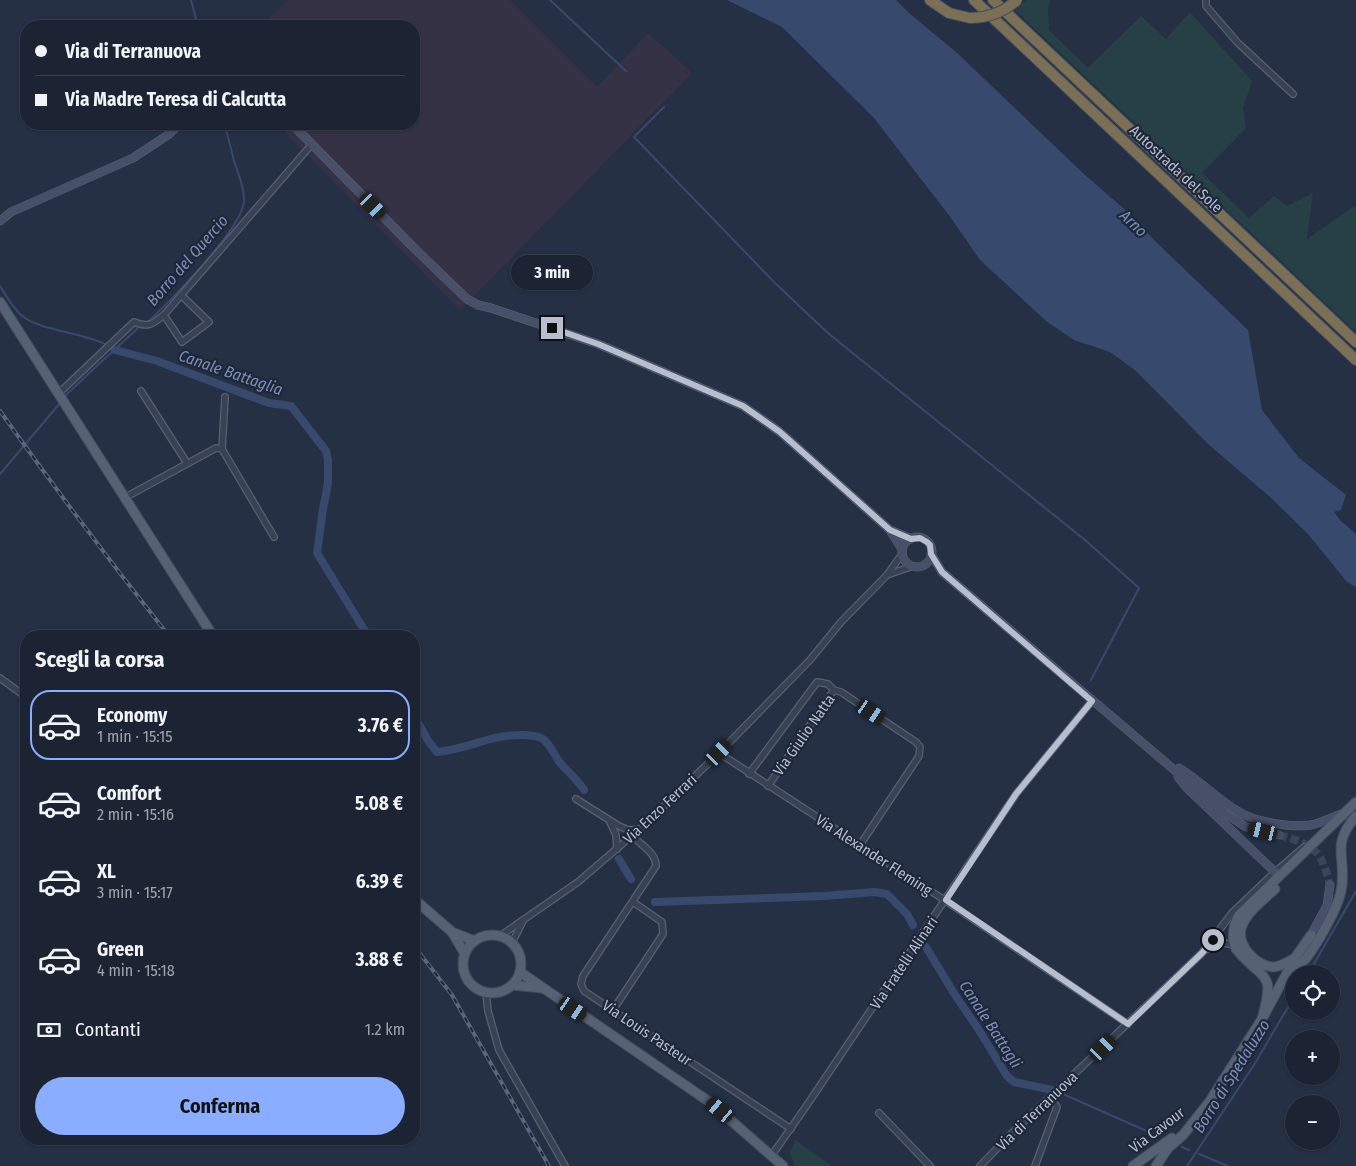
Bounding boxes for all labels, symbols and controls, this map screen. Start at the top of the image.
text: Via di Terranuova [65,40,201,63]
text: Via Madre Teresa di Calcutta [65,88,286,111]
street label: Autostrada del Sole [1126,121,1226,217]
car [357,190,388,222]
water label: Arno [1115,205,1151,241]
water label: Borro del Quercio [143,211,232,310]
callout: 3 min [511,255,593,290]
text: 3 min [534,263,570,282]
route end [541,317,563,339]
water label: Canale Battaglia [176,346,285,399]
text: Scegli la corsa [35,646,165,673]
street label: Via Giulio Natta [769,691,839,779]
car [854,697,887,727]
icon: car [37,703,82,748]
text: Economy [97,704,167,727]
text: 3.76 € [358,714,403,737]
text: 1 min · 15:15 [97,727,173,746]
car [703,737,734,769]
street label: Via Enzo Ferrari [619,770,701,848]
icon: car [37,781,82,826]
text: Comfort [97,782,161,805]
text: 5.08 € [355,792,403,815]
text: 2 min · 15:16 [97,805,174,824]
street label: Via Alexander Fleming [812,811,936,899]
car [1246,820,1279,842]
icon: car [37,859,82,904]
text: XL [97,860,116,883]
text: 6.39 € [356,870,403,893]
text: 3 min · 15:17 [97,883,173,902]
street label: Via Fratelli Alinari [866,913,942,1013]
route start [1202,929,1224,951]
icon: car [37,937,82,982]
text: Green [97,938,144,961]
text: 3.88 € [355,948,403,971]
text: 4 min · 15:18 [97,961,175,980]
map controls [1285,965,1340,1150]
button: locate [1285,965,1340,1020]
water label: Canale Battagli [955,977,1026,1071]
car [556,994,589,1024]
street label: Via Louis Pasteur [599,996,696,1070]
icon: cash [35,1016,63,1044]
water label: Borro di Spedaluzzo [1189,1016,1274,1136]
text: Contanti [75,1018,141,1041]
text: 1.2 km [365,1020,405,1039]
button: + [1285,1030,1340,1085]
car [1087,1032,1119,1064]
street label: Via di Terranuova [993,1068,1081,1154]
button: Conferma [35,1077,405,1135]
car [703,1095,736,1125]
button: − [1285,1095,1340,1150]
street label: Via Cavour [1126,1103,1189,1157]

